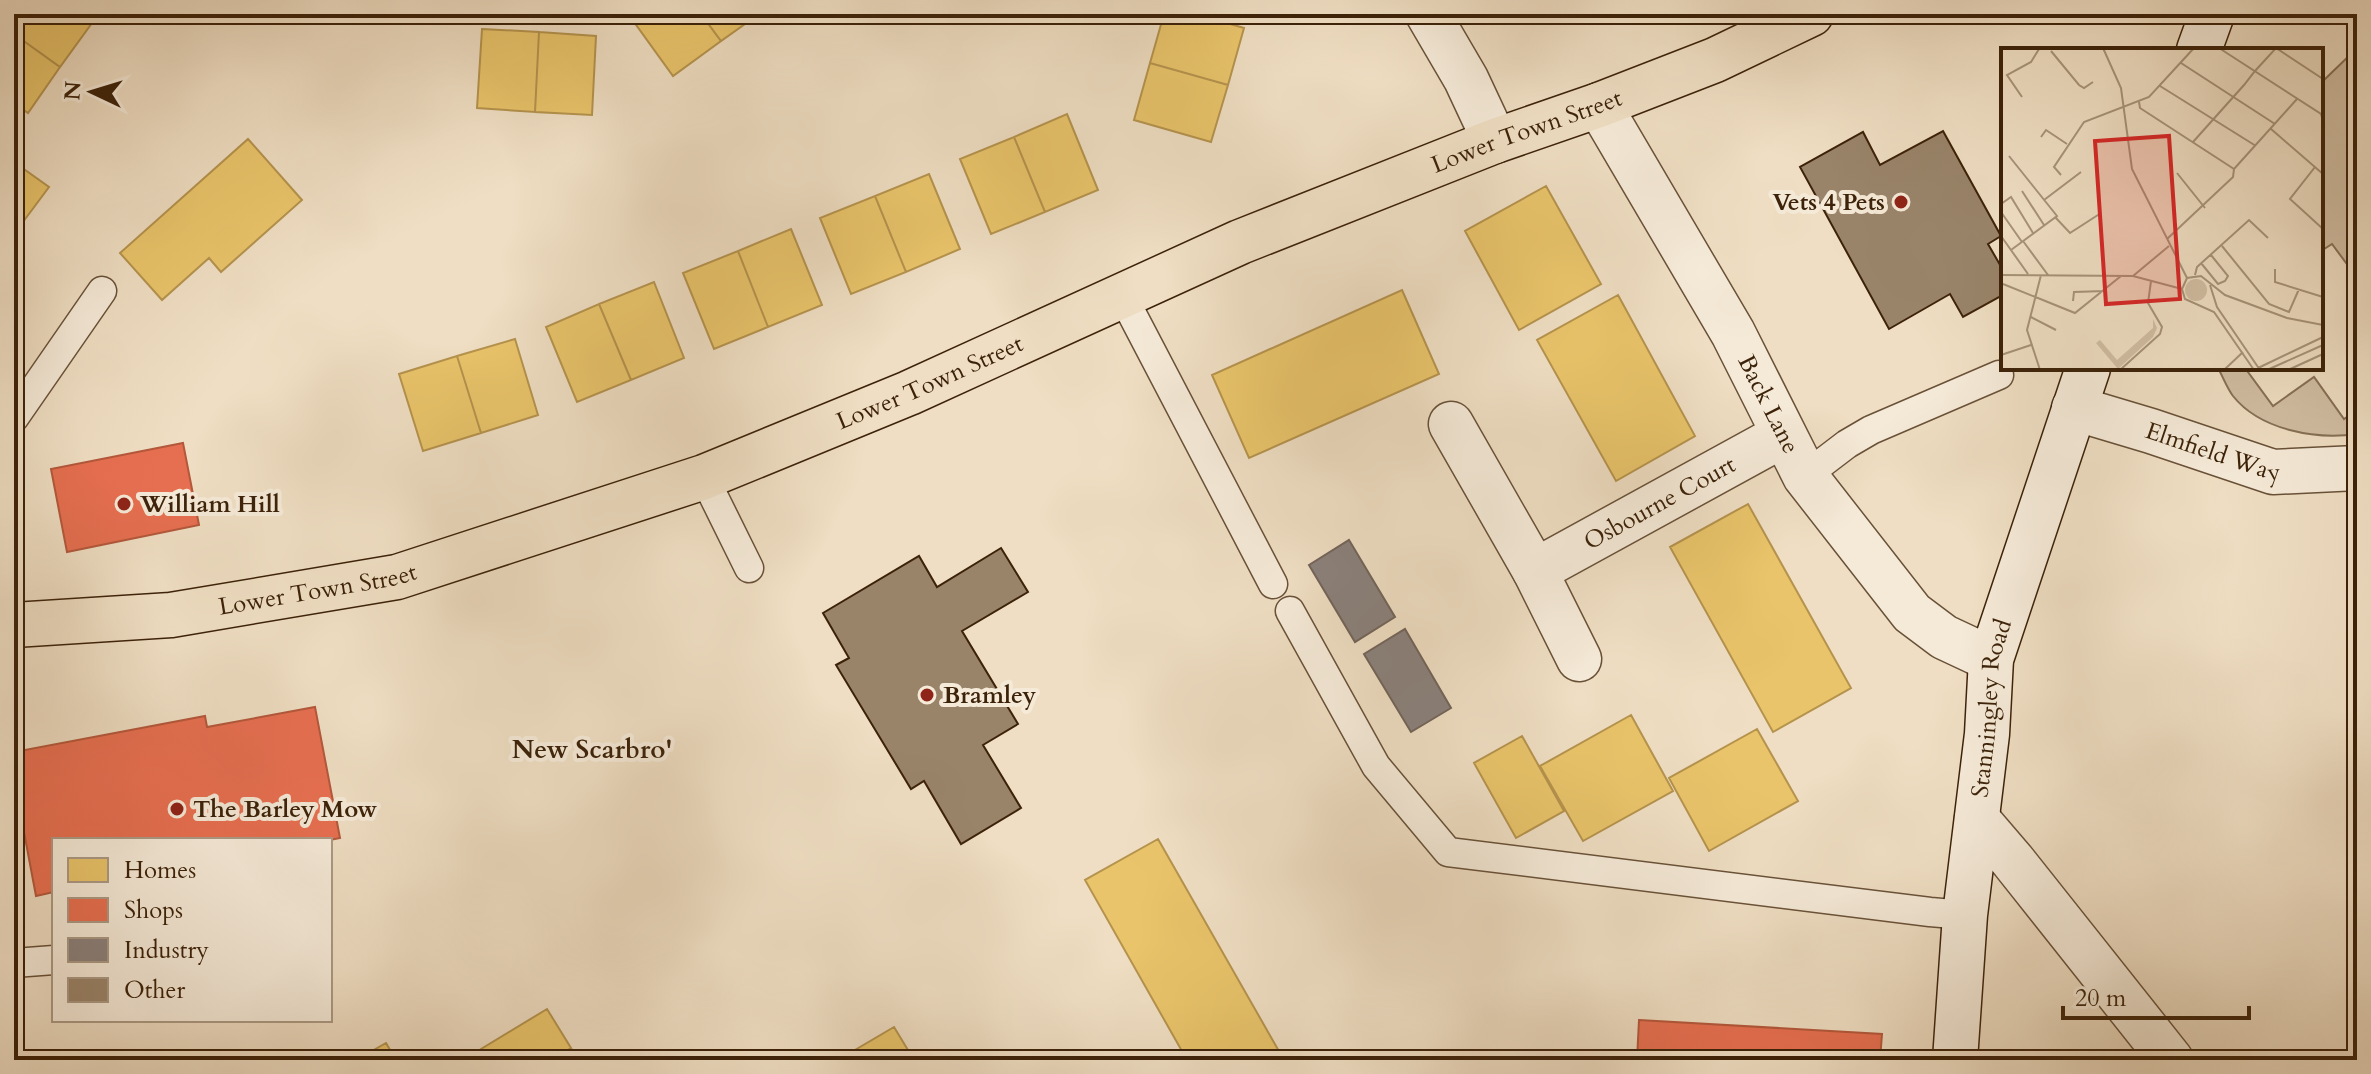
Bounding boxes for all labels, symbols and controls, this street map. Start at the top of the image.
inset map [2001,48,2323,370]
north arrow [52,52,132,132]
text: N [57,80,89,101]
street label: Lower Town Street [1426,81,1627,181]
place label: Vets 4 Pets [1772,186,1885,219]
marker: Vets 4 Pets [1892,193,1910,211]
street label: Lower Town Street [831,327,1028,438]
street label: Back Lane [1730,349,1807,459]
street label: Elmfield Way [2141,414,2281,489]
street label: Osbourne Court [1578,448,1742,558]
place label: William Hill [139,488,280,521]
marker: William Hill [115,495,133,513]
street label: Lower Town Street [216,555,421,623]
street label: Stanningley Road [1963,614,2020,799]
place label: Bramley [943,679,1037,712]
marker: Bramley [918,686,936,704]
district label: New Scarbro' [512,732,672,767]
place label: The Barley Mow [193,793,377,826]
marker: The Barley Mow [168,800,186,818]
legend [52,838,332,1022]
text: Homes [124,854,196,887]
text: Shops [124,894,183,927]
text: Industry [124,934,209,967]
scale bar [2063,970,2249,1020]
text: Other [124,974,185,1007]
text: 20 m [2075,982,2127,1015]

